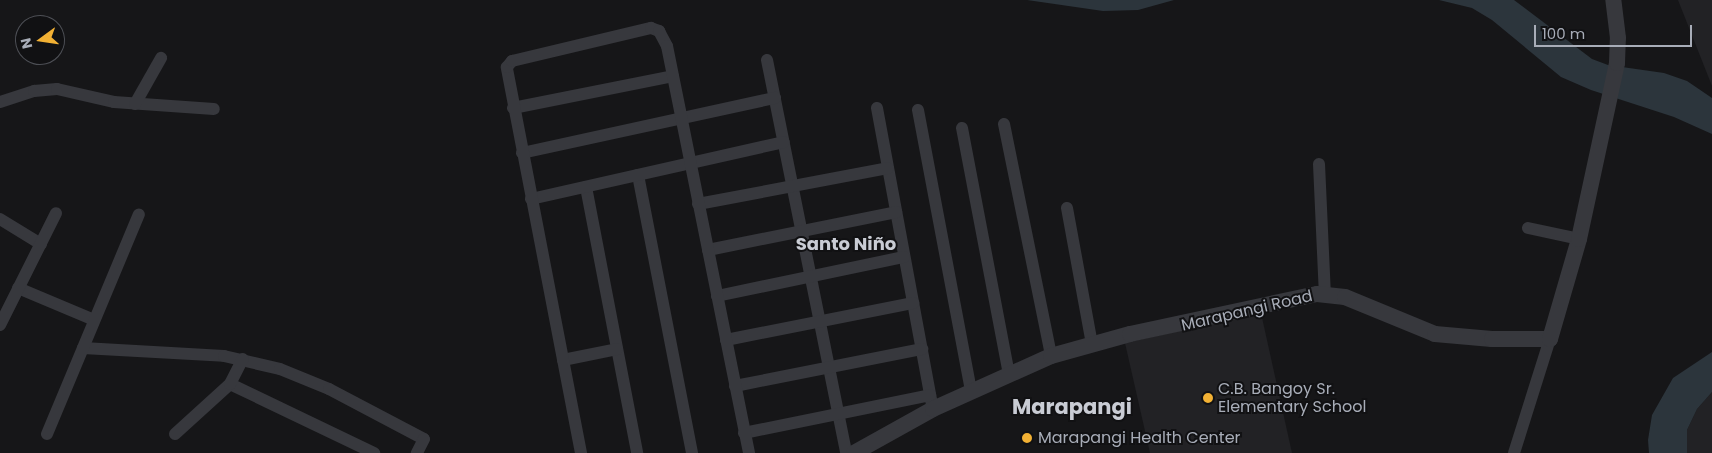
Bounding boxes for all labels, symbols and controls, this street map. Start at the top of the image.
north arrow [15,15,65,65]
scale bar [1537,15,1694,47]
text: 100 m [1542,23,1585,44]
text: N [15,36,37,51]
district label: Santo Niño [796,233,896,255]
street label: Marapangi Road [1180,287,1314,335]
place label: C.B. Bangoy Sr. Elementary School [1218,379,1366,417]
marker: C.B. Bangoy Sr. Elementary School [1202,392,1214,404]
district label: Marapangi [1012,394,1132,420]
place label: Marapangi Health Center [1038,428,1241,448]
marker: Marapangi Health Center [1020,431,1034,445]

